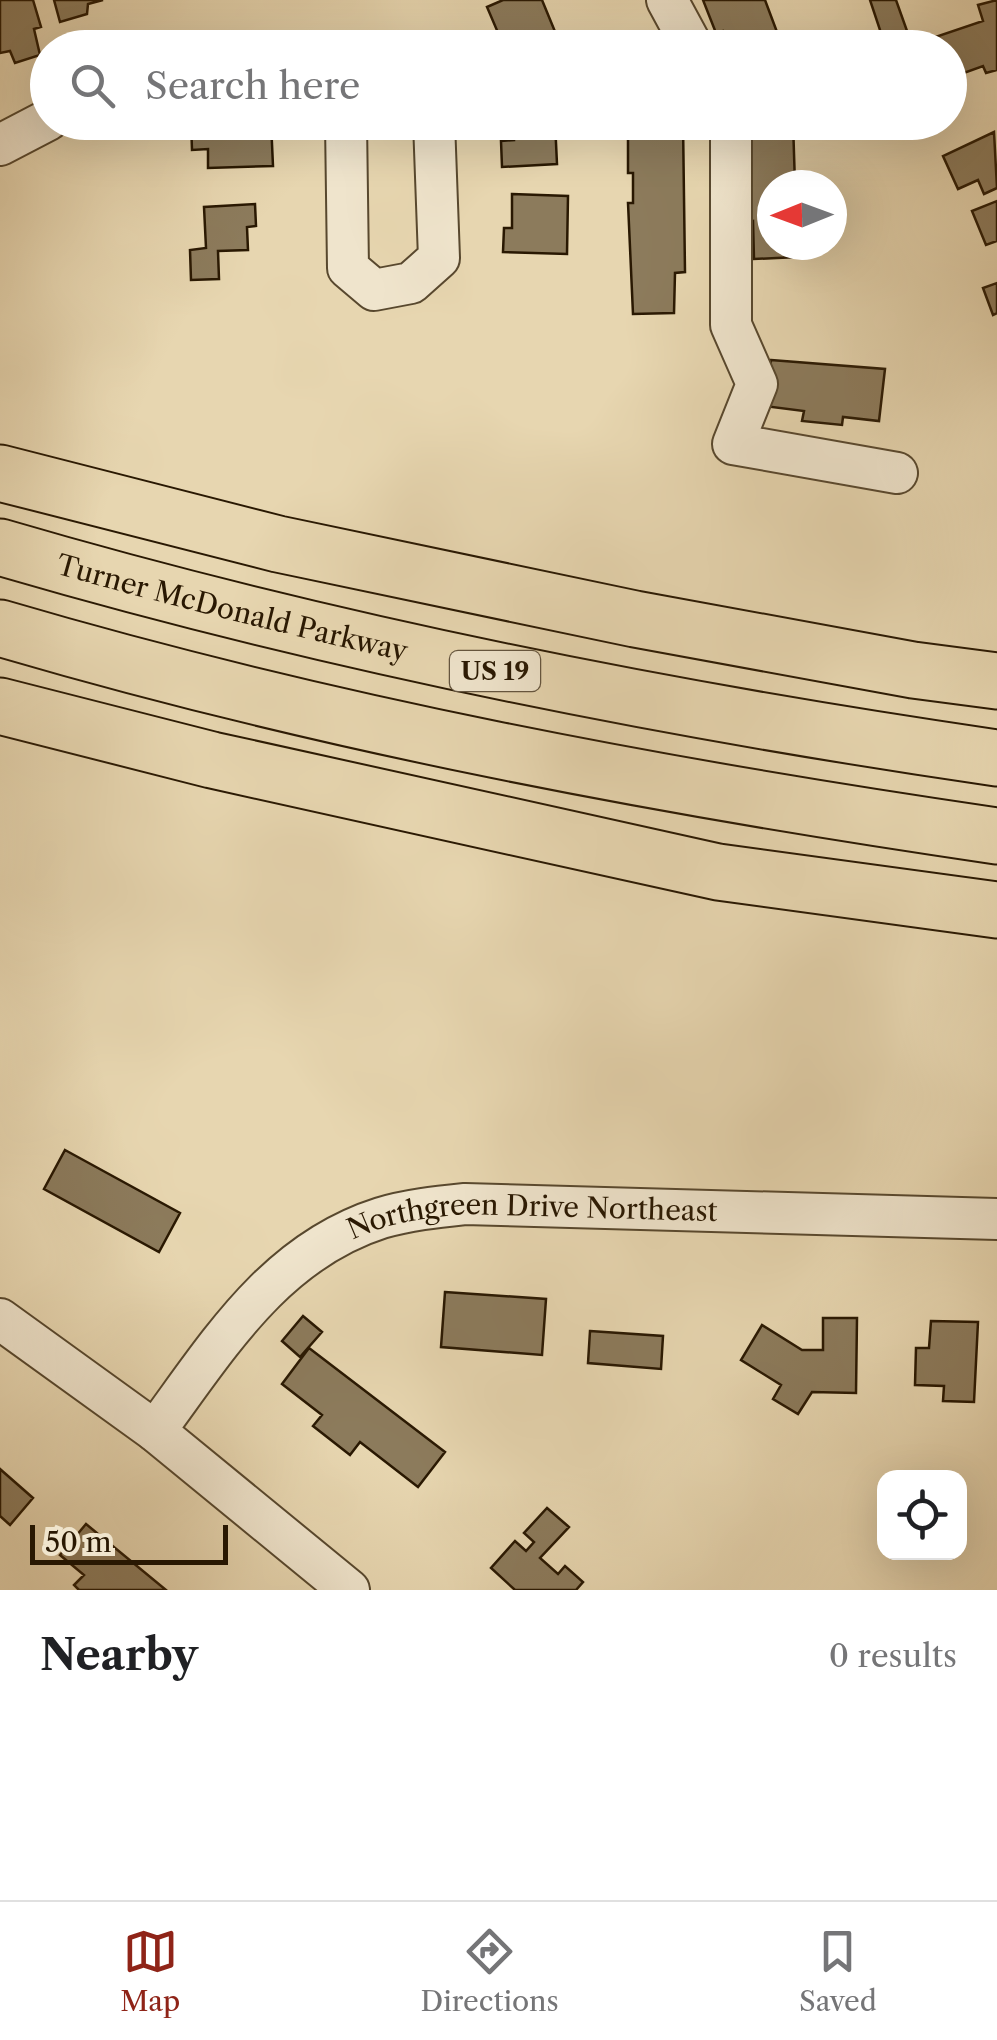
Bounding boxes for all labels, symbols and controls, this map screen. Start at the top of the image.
search box [30,30,967,140]
icon: search [65,58,120,113]
text: Search here [145,62,360,109]
north arrow [757,170,847,260]
street label: Turner McDonald Parkway [53,547,411,668]
road number: US 19 [450,651,540,691]
street label: Northgreen Drive Northeast [342,1187,718,1246]
map controls [877,1470,967,1560]
button: locate [877,1470,967,1560]
scale bar [30,1520,228,1564]
text: 50 m [45,1525,112,1559]
text: Nearby [40,1629,198,1681]
text: 0 results [829,1636,957,1675]
tab: Map [120,1924,180,2018]
tab: Directions [420,1924,559,2018]
tab: Saved [799,1924,877,2018]

